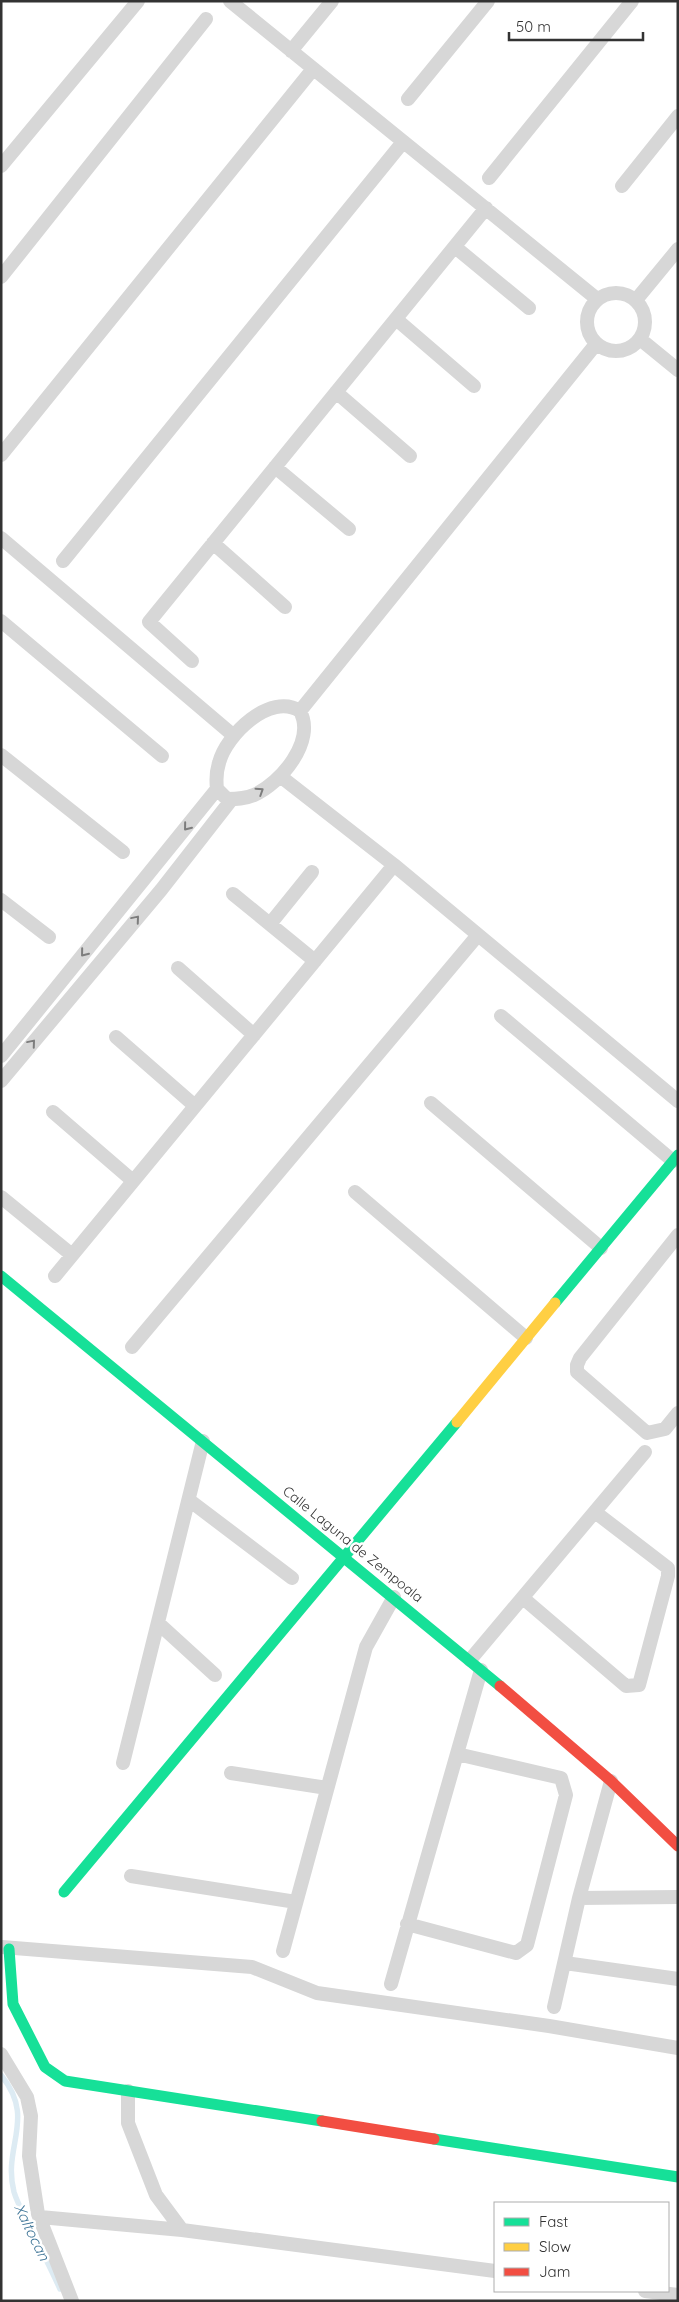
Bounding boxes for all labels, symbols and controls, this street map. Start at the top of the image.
scale bar [509,10,643,42]
text: 50 m [516,17,551,36]
one-way arrow [255,788,264,797]
one-way arrow [184,821,192,830]
one-way arrow [131,915,140,924]
one-way arrow [81,948,90,957]
one-way arrow [26,1040,35,1049]
street label: Calle Laguna de Zempoala [279,1482,427,1606]
water label: Xaltocan [10,2200,54,2264]
legend [494,2202,669,2292]
text: Fast [539,2212,568,2231]
text: Slow [539,2237,571,2256]
text: Jam [539,2262,570,2281]

